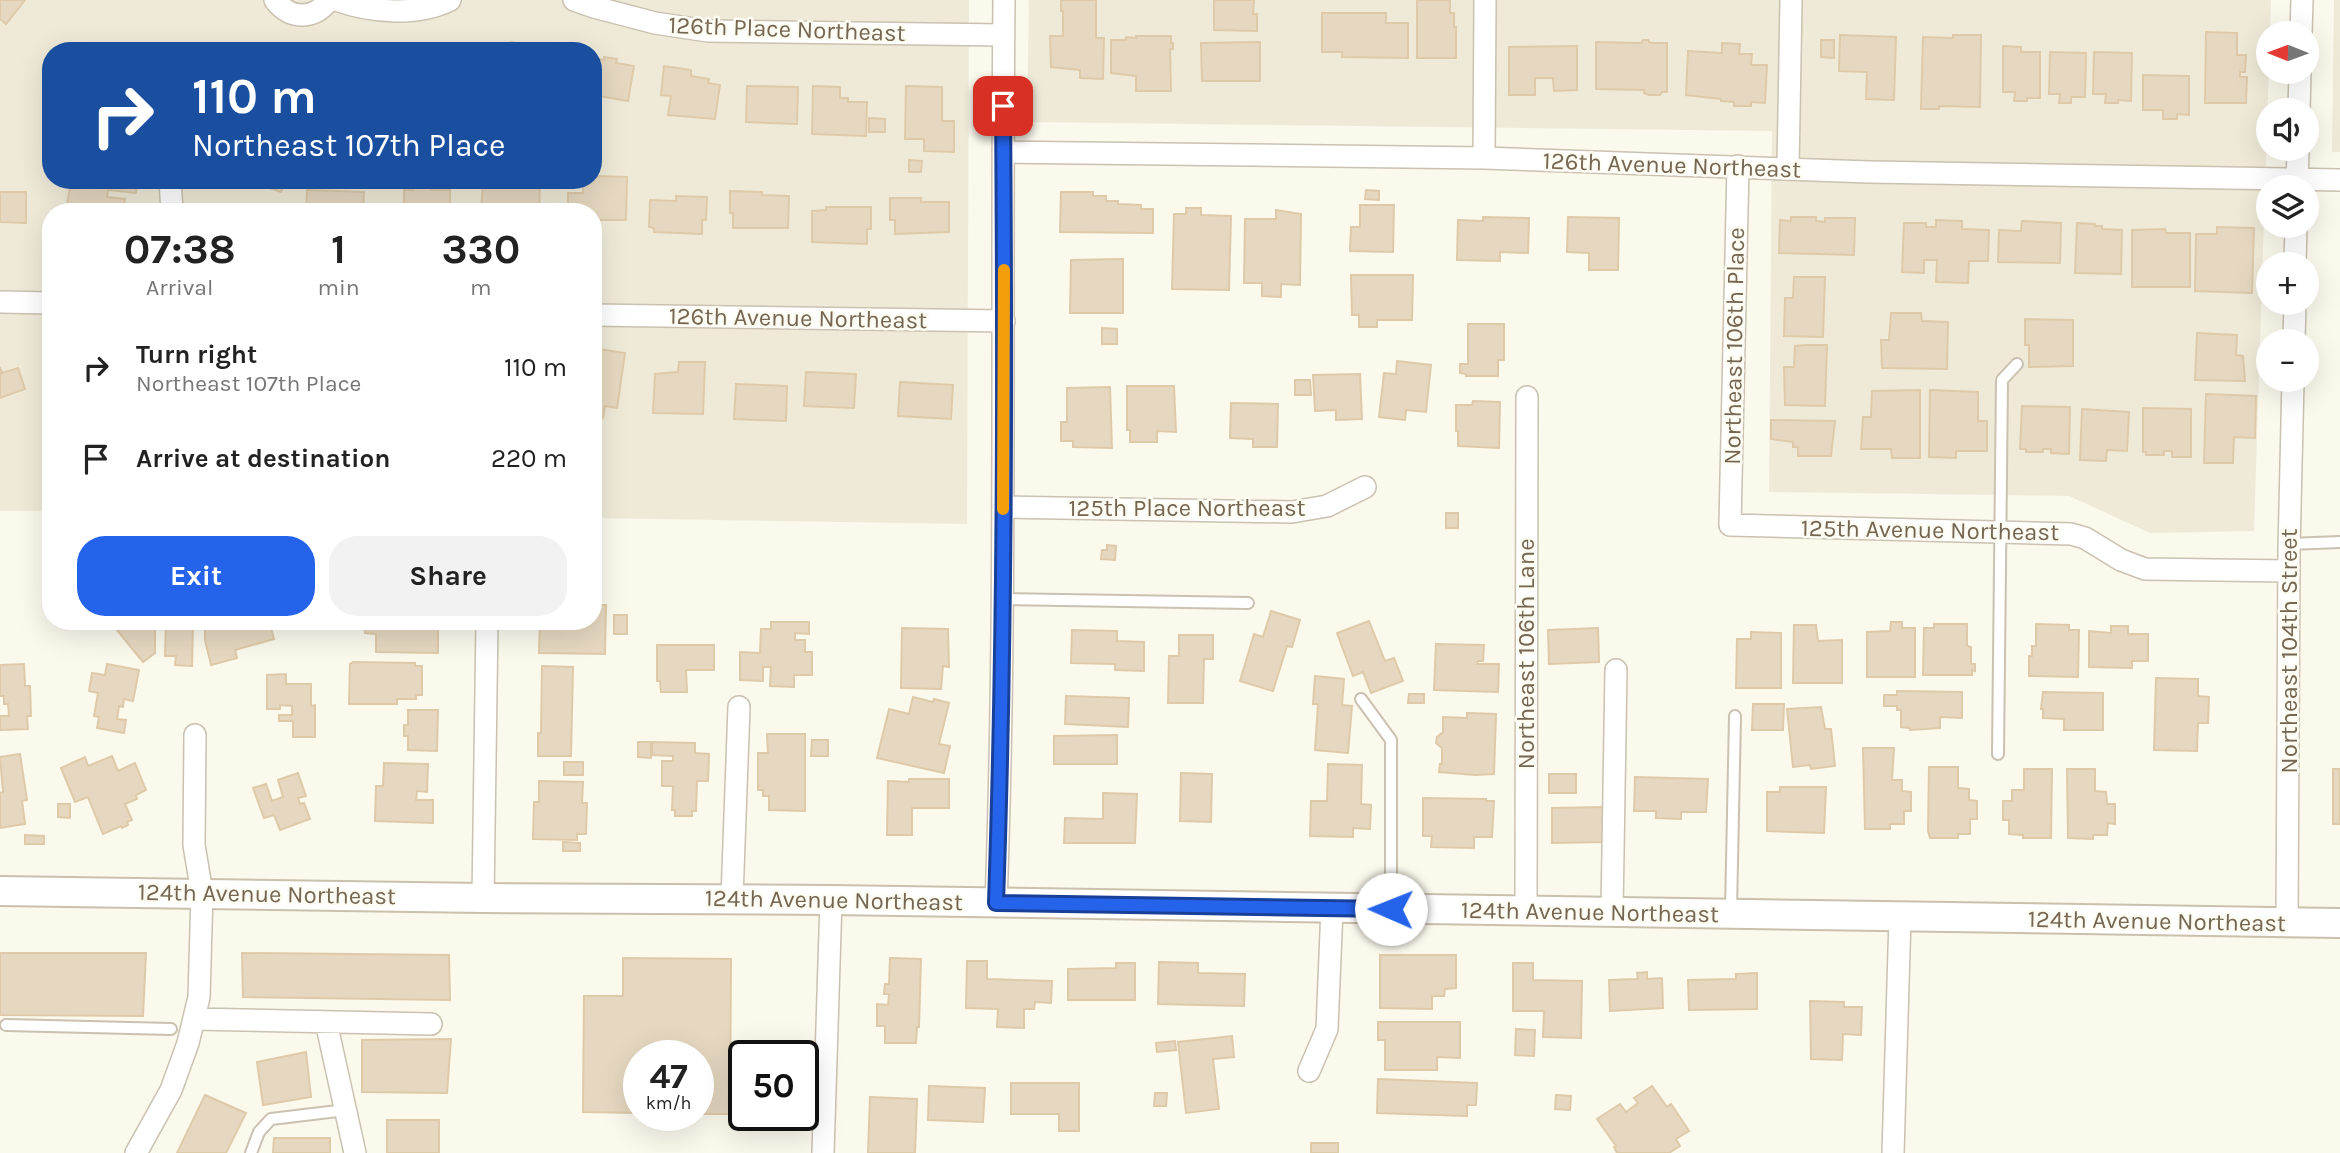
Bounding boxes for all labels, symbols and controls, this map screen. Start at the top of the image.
street label: 126th Place Northeast [668,11,906,47]
north arrow [2256,21,2319,84]
map controls [2256,21,2319,392]
text: 110 m [192,68,317,125]
icon: right [77,70,168,161]
pin [973,76,1033,136]
icon: arrive [984,87,1022,125]
button: sound [2256,98,2319,161]
text: Northeast 107th Place [192,127,506,164]
street label: 126th Avenue Northeast [1542,146,1802,184]
button: layers [2256,175,2319,238]
text: 07:38 [124,224,236,274]
text: 1 [331,224,346,274]
text: 330 [441,224,520,274]
street label: Northeast 106th Place [1718,227,1750,465]
button: + [2256,252,2319,315]
text: Arrival [146,274,213,301]
text: min [317,274,360,301]
text: m [470,274,492,301]
street label: 126th Avenue Northeast [669,302,927,334]
button: − [2256,329,2319,392]
text: Turn right [136,339,257,370]
icon: right [77,349,115,387]
text: 110 m [504,352,567,383]
text: Northeast 107th Place [136,370,361,397]
icon: arrive [77,440,115,478]
text: Arrive at destination [136,443,390,474]
text: 220 m [491,443,567,474]
street label: 125th Place Northeast [1068,494,1306,522]
street label: 125th Avenue Northeast [1801,514,2059,546]
street label: Northeast 104th Street [2275,528,2303,774]
button: Exit [77,536,315,616]
button: Share [329,536,567,616]
street label: Northeast 106th Lane [1512,539,1540,769]
position arrow [1354,872,1428,946]
street label: 124th Avenue Northeast [138,878,396,910]
street label: 124th Avenue Northeast [705,884,963,916]
street label: 124th Avenue Northeast [1461,896,1719,928]
street label: 124th Avenue Northeast [2028,905,2286,937]
speed limit sign: 50 [728,1040,819,1131]
text: 47 [649,1056,688,1097]
text: km/h [646,1092,691,1114]

